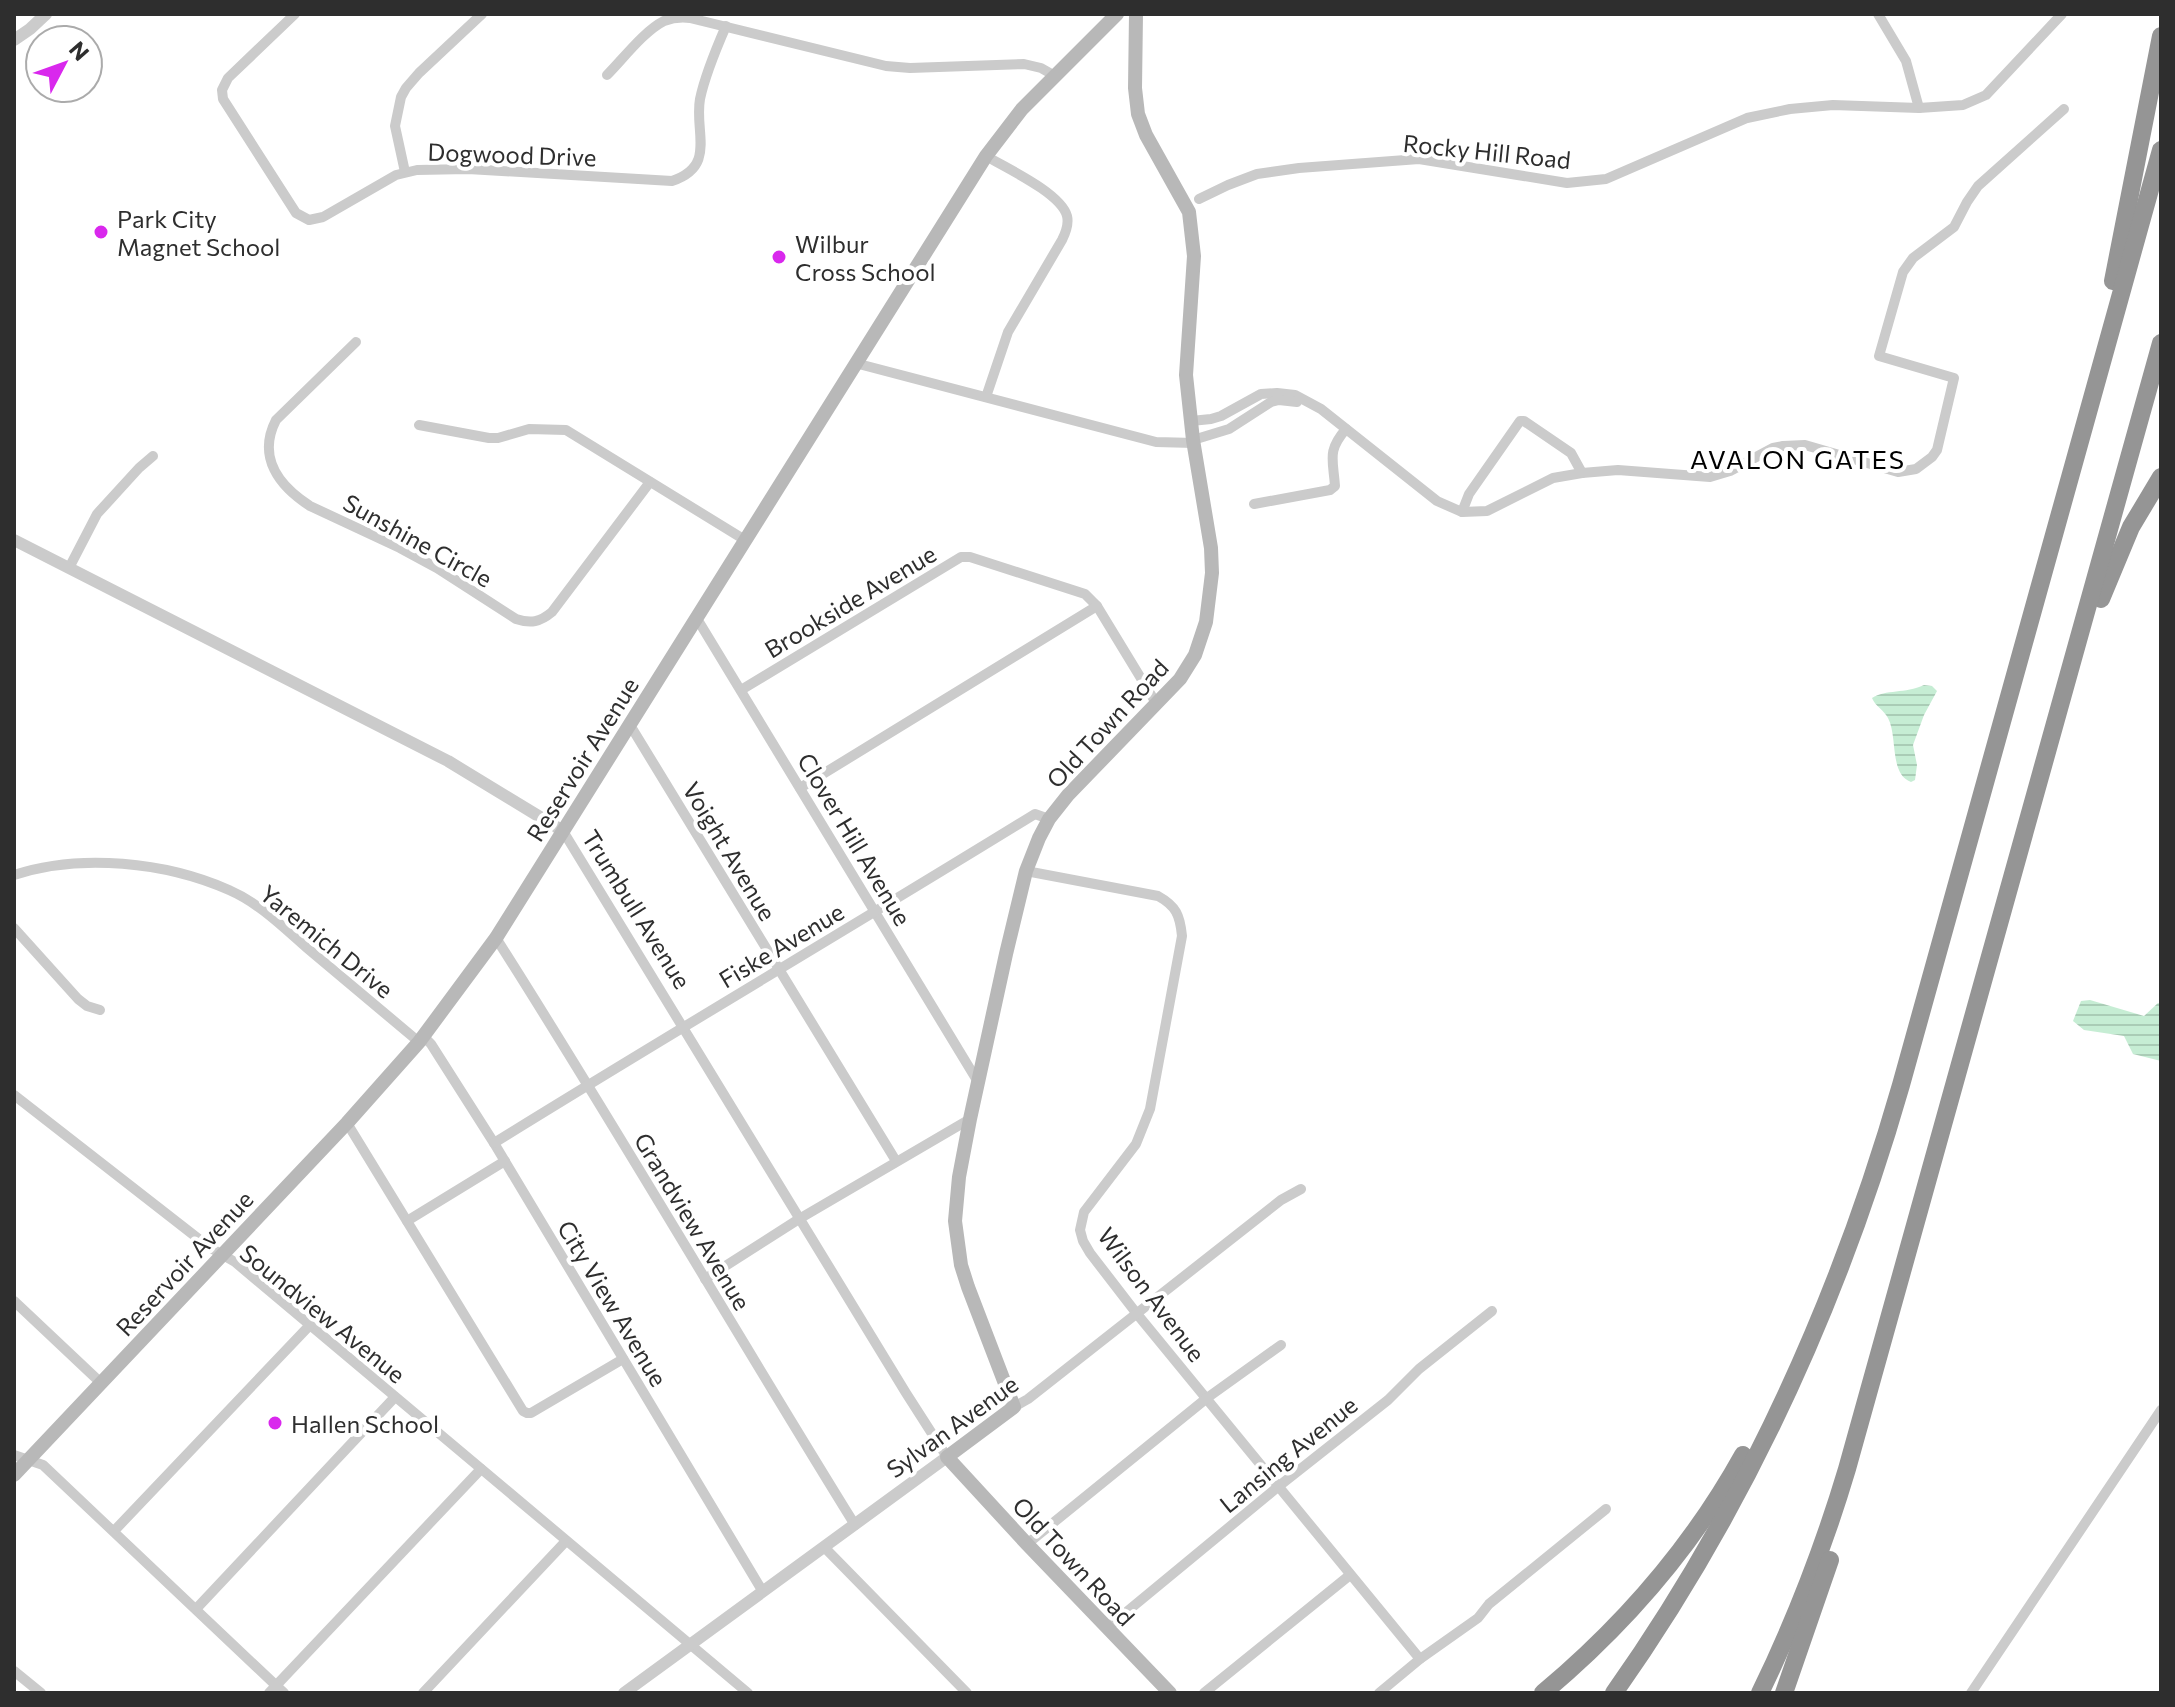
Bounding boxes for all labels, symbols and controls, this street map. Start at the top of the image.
north arrow [24,24,104,104]
text: N [64,35,95,66]
street label: Rocky Hill Road [1402,128,1572,174]
street label: Dogwood Drive [427,137,597,171]
place label: Park City Magnet School [117,204,280,261]
marker: Park City Magnet School [92,223,110,241]
place label: Wilbur Cross School [795,229,936,286]
marker: Wilbur Cross School [770,248,788,266]
district label: AVALON GATES [1690,443,1906,474]
street label: Sunshine Circle [339,487,497,593]
street label: Brookside Avenue [759,538,941,664]
street label: Old Town Road [1040,653,1174,793]
street label: Reservoir Avenue [520,672,644,846]
street label: Clover Hill Avenue [792,747,918,931]
street label: Voight Avenue [677,776,783,926]
street label: Trumbull Avenue [577,824,697,994]
street label: Yaremich Drive [255,878,399,1004]
street label: Fiske Avenue [713,896,849,994]
street label: Grandview Avenue [629,1127,757,1315]
street label: Reservoir Avenue [109,1184,259,1342]
street label: City View Avenue [552,1215,674,1391]
street label: Wilson Avenue [1092,1221,1212,1367]
street label: Soundview Avenue [235,1238,411,1388]
street label: Sylvan Avenue [881,1369,1023,1483]
street label: Lansing Avenue [1213,1390,1363,1518]
place label: Hallen School [291,1409,439,1438]
marker: Hallen School [266,1414,284,1432]
street label: Old Town Road [1007,1491,1141,1631]

